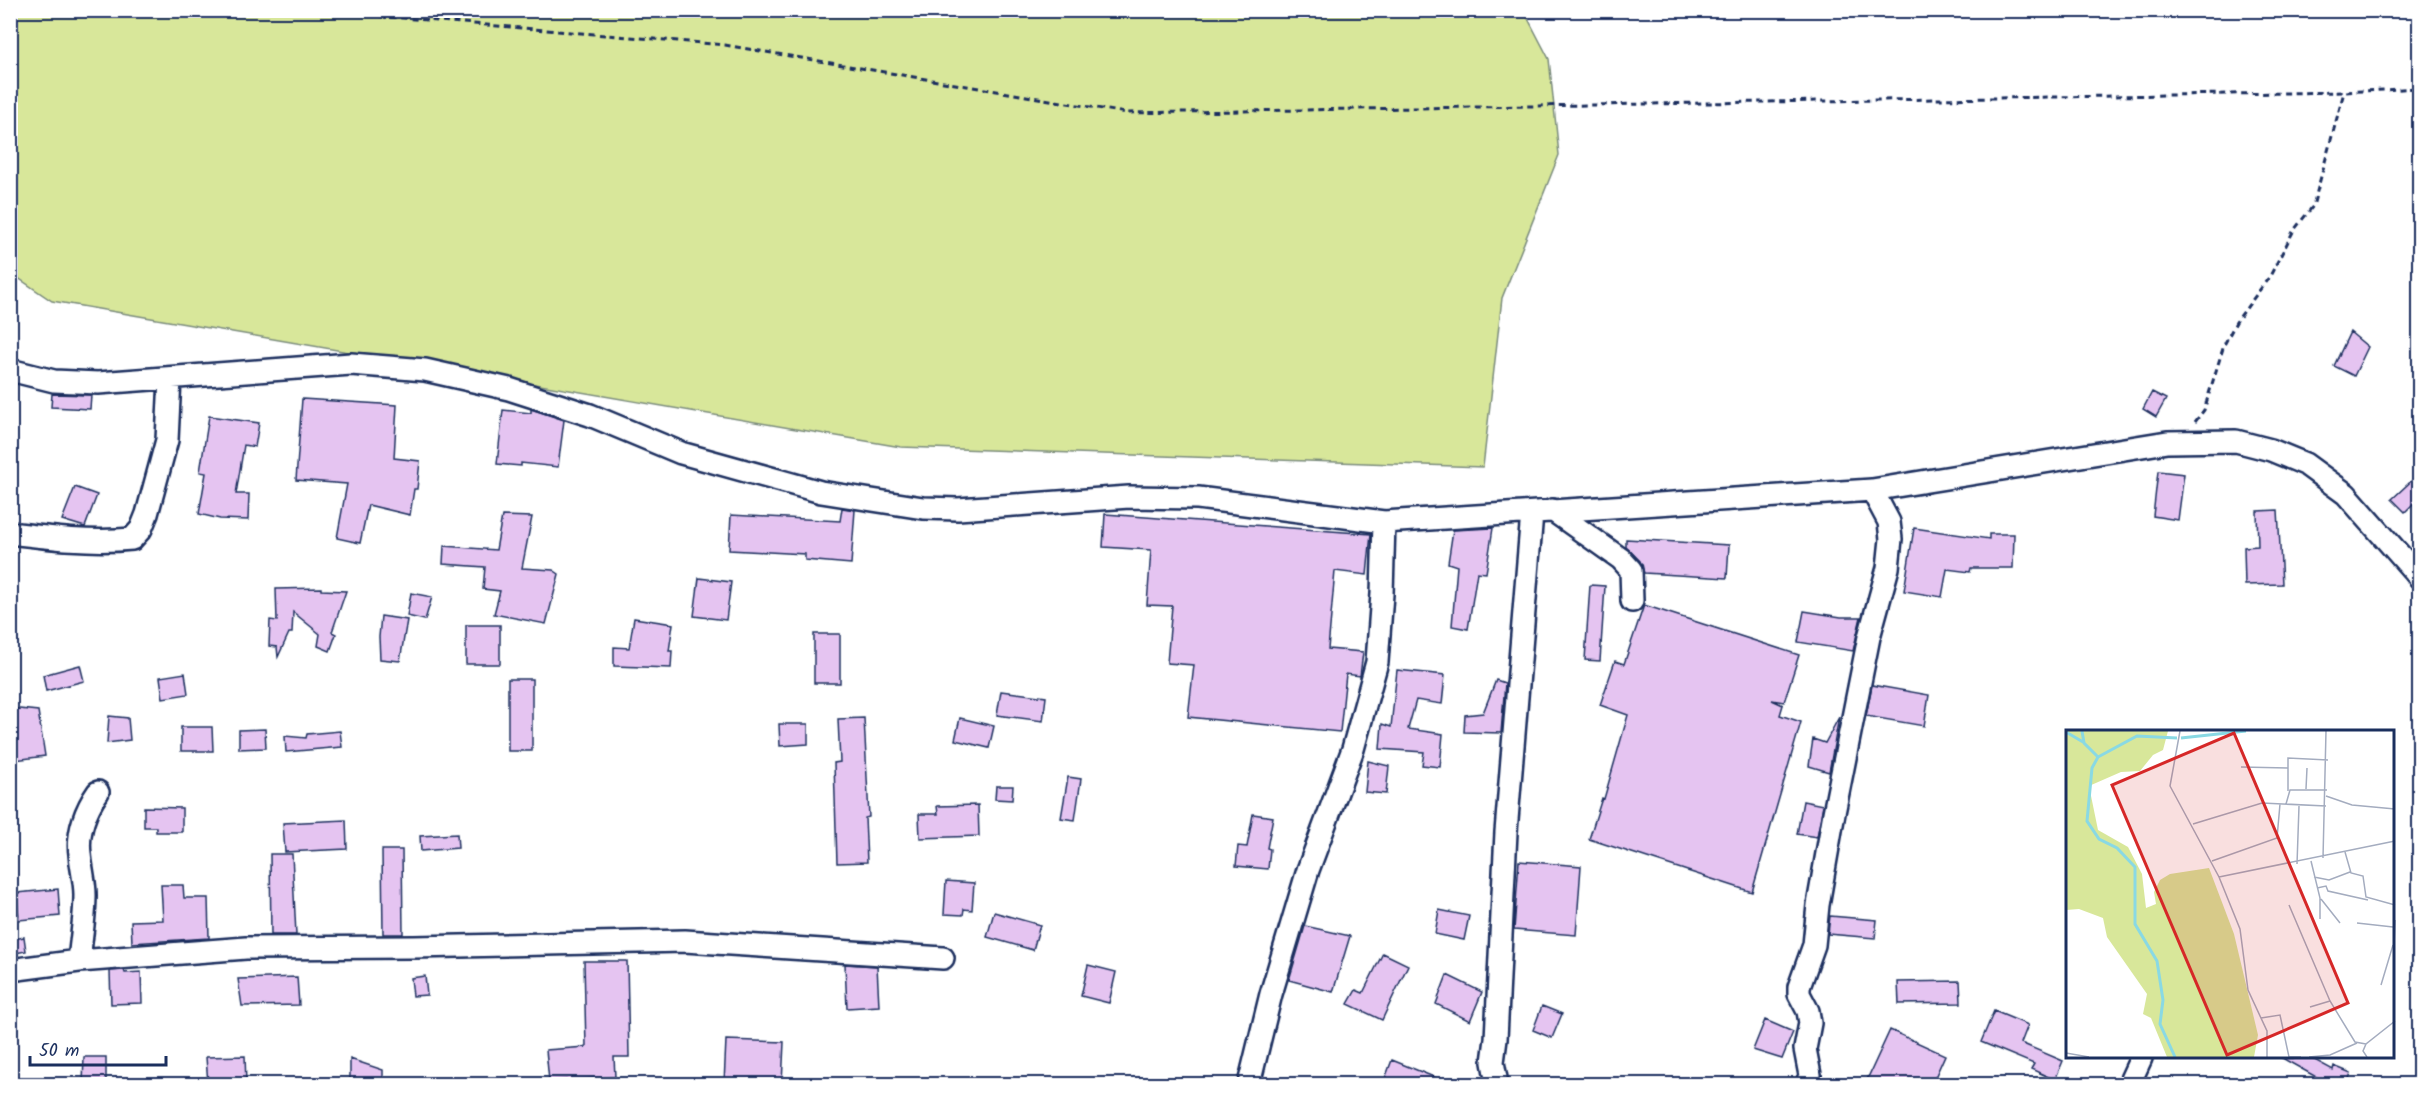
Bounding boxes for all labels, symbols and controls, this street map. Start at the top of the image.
inset map [2066,730,2394,1059]
scale bar [30,1029,166,1067]
text: 50 m [39,1037,79,1066]

